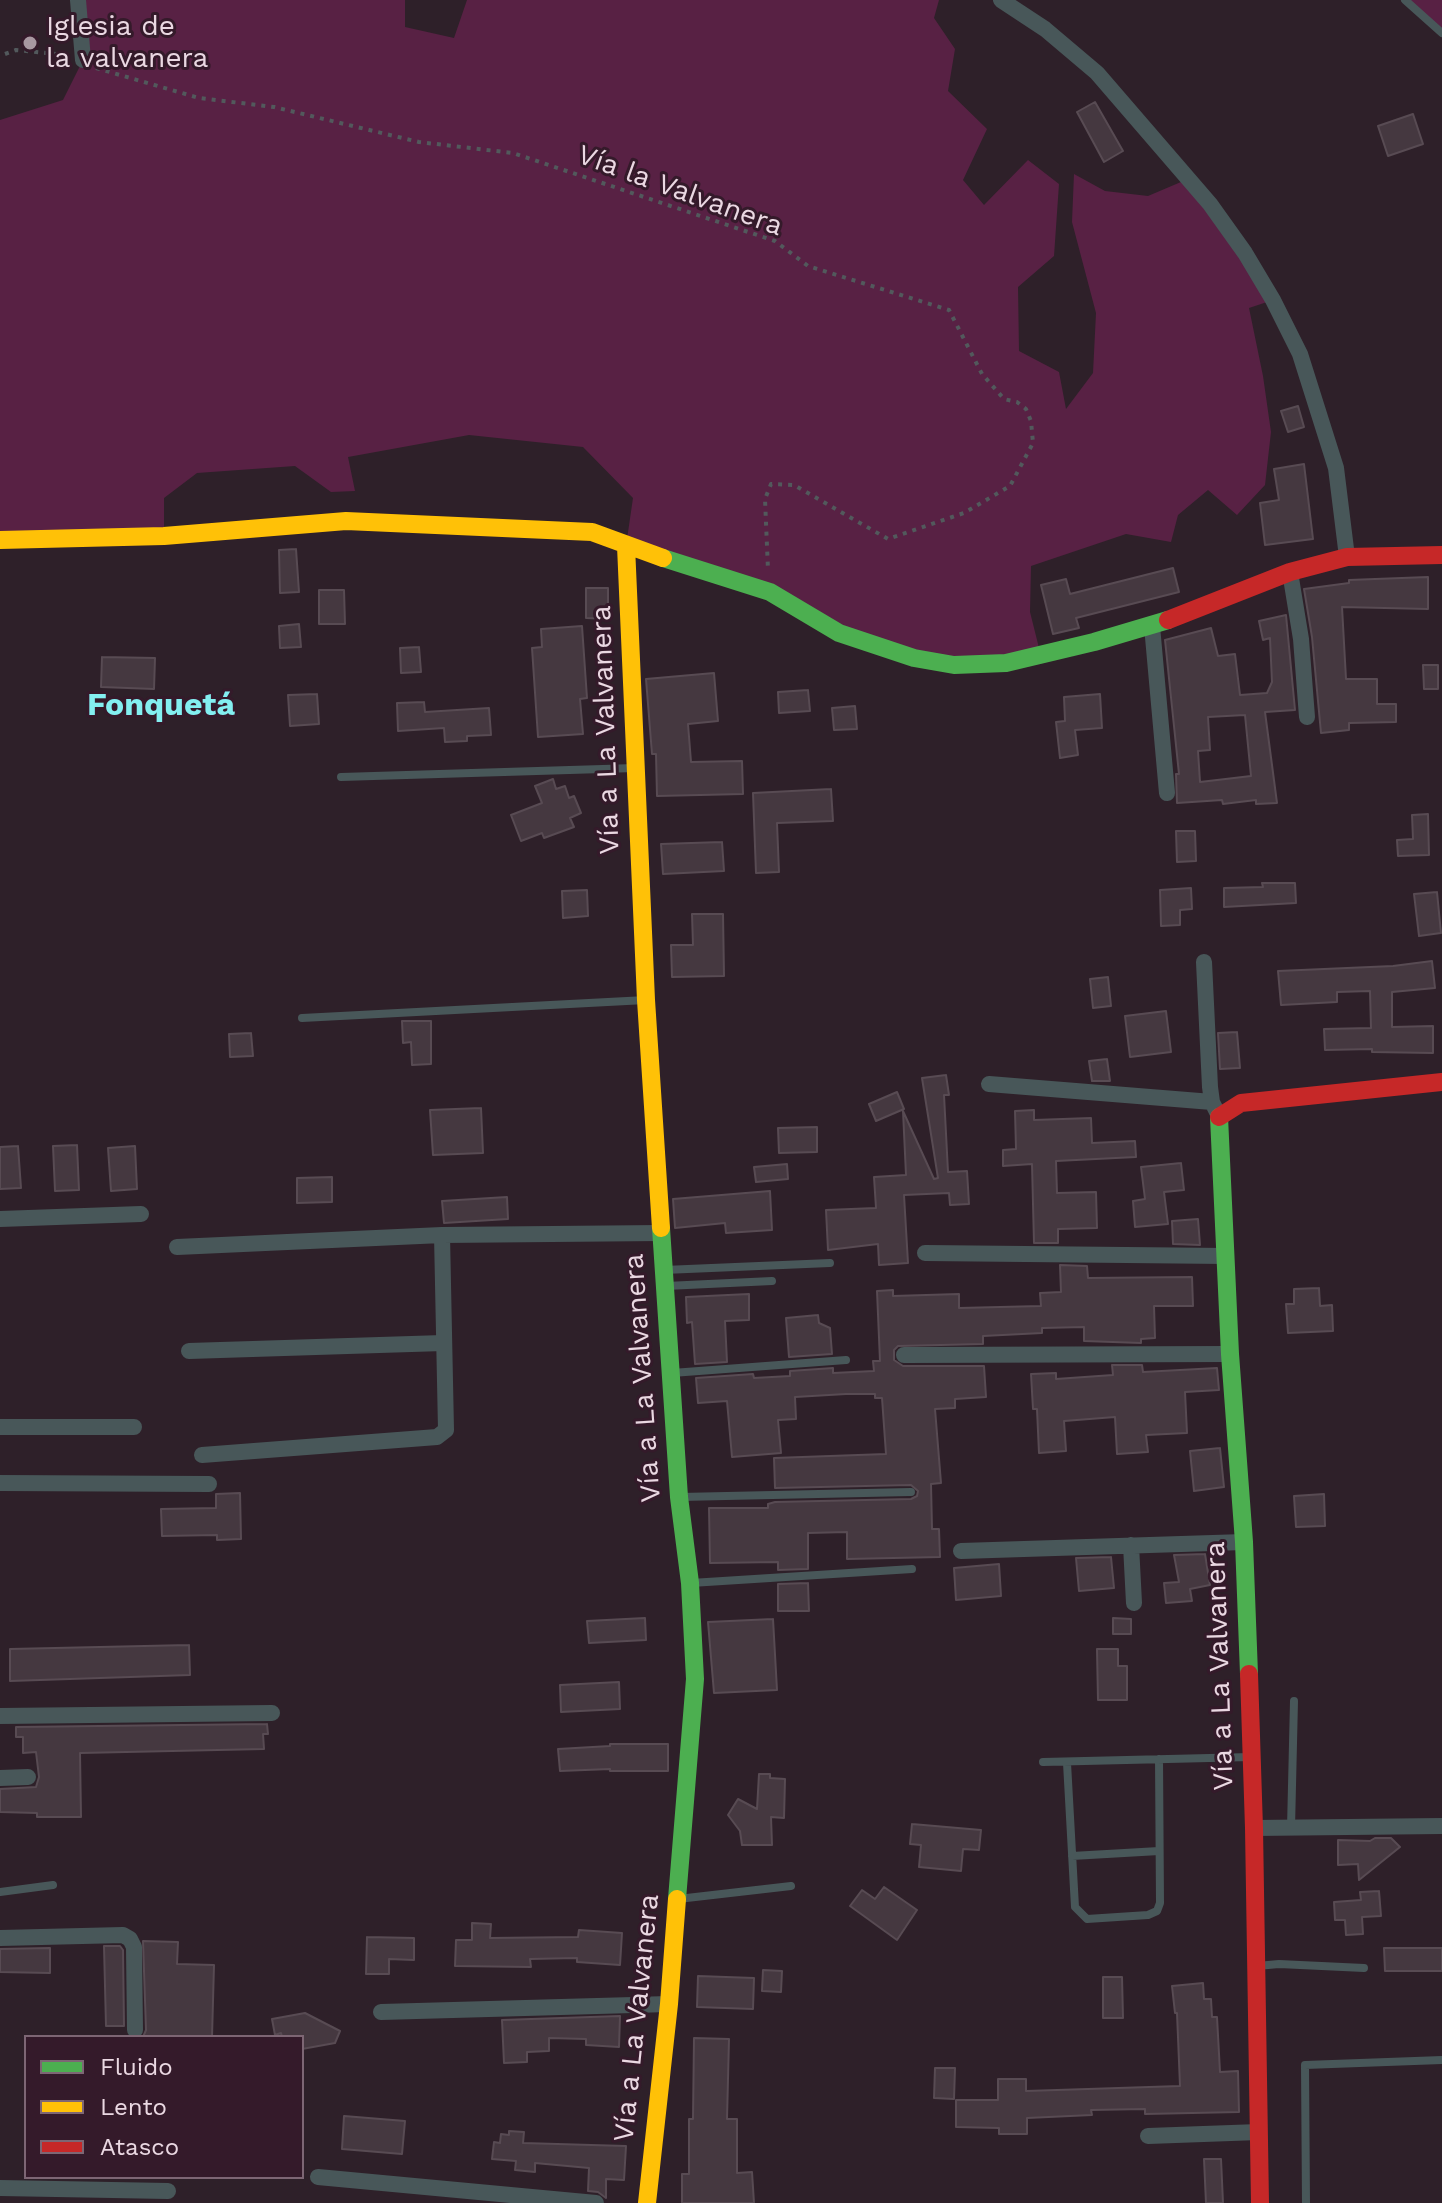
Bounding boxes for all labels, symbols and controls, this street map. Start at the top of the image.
place label: Iglesia de la valvanera [46,10,208,76]
marker: Iglesia de la valvanera [21,34,39,52]
street label: Vía la Valvanera [573,138,787,244]
street label: Vía a La Valvanera [585,605,627,855]
district label: Fonquetá [87,687,235,725]
street label: Vía a La Valvanera [618,1253,668,1503]
street label: Vía a La Valvanera [1199,1541,1241,1791]
street label: Vía a La Valvanera [607,1892,667,2144]
legend [24,2035,304,2179]
text: Fluido [100,2053,173,2081]
text: Lento [100,2093,167,2121]
text: Atasco [100,2133,179,2161]

